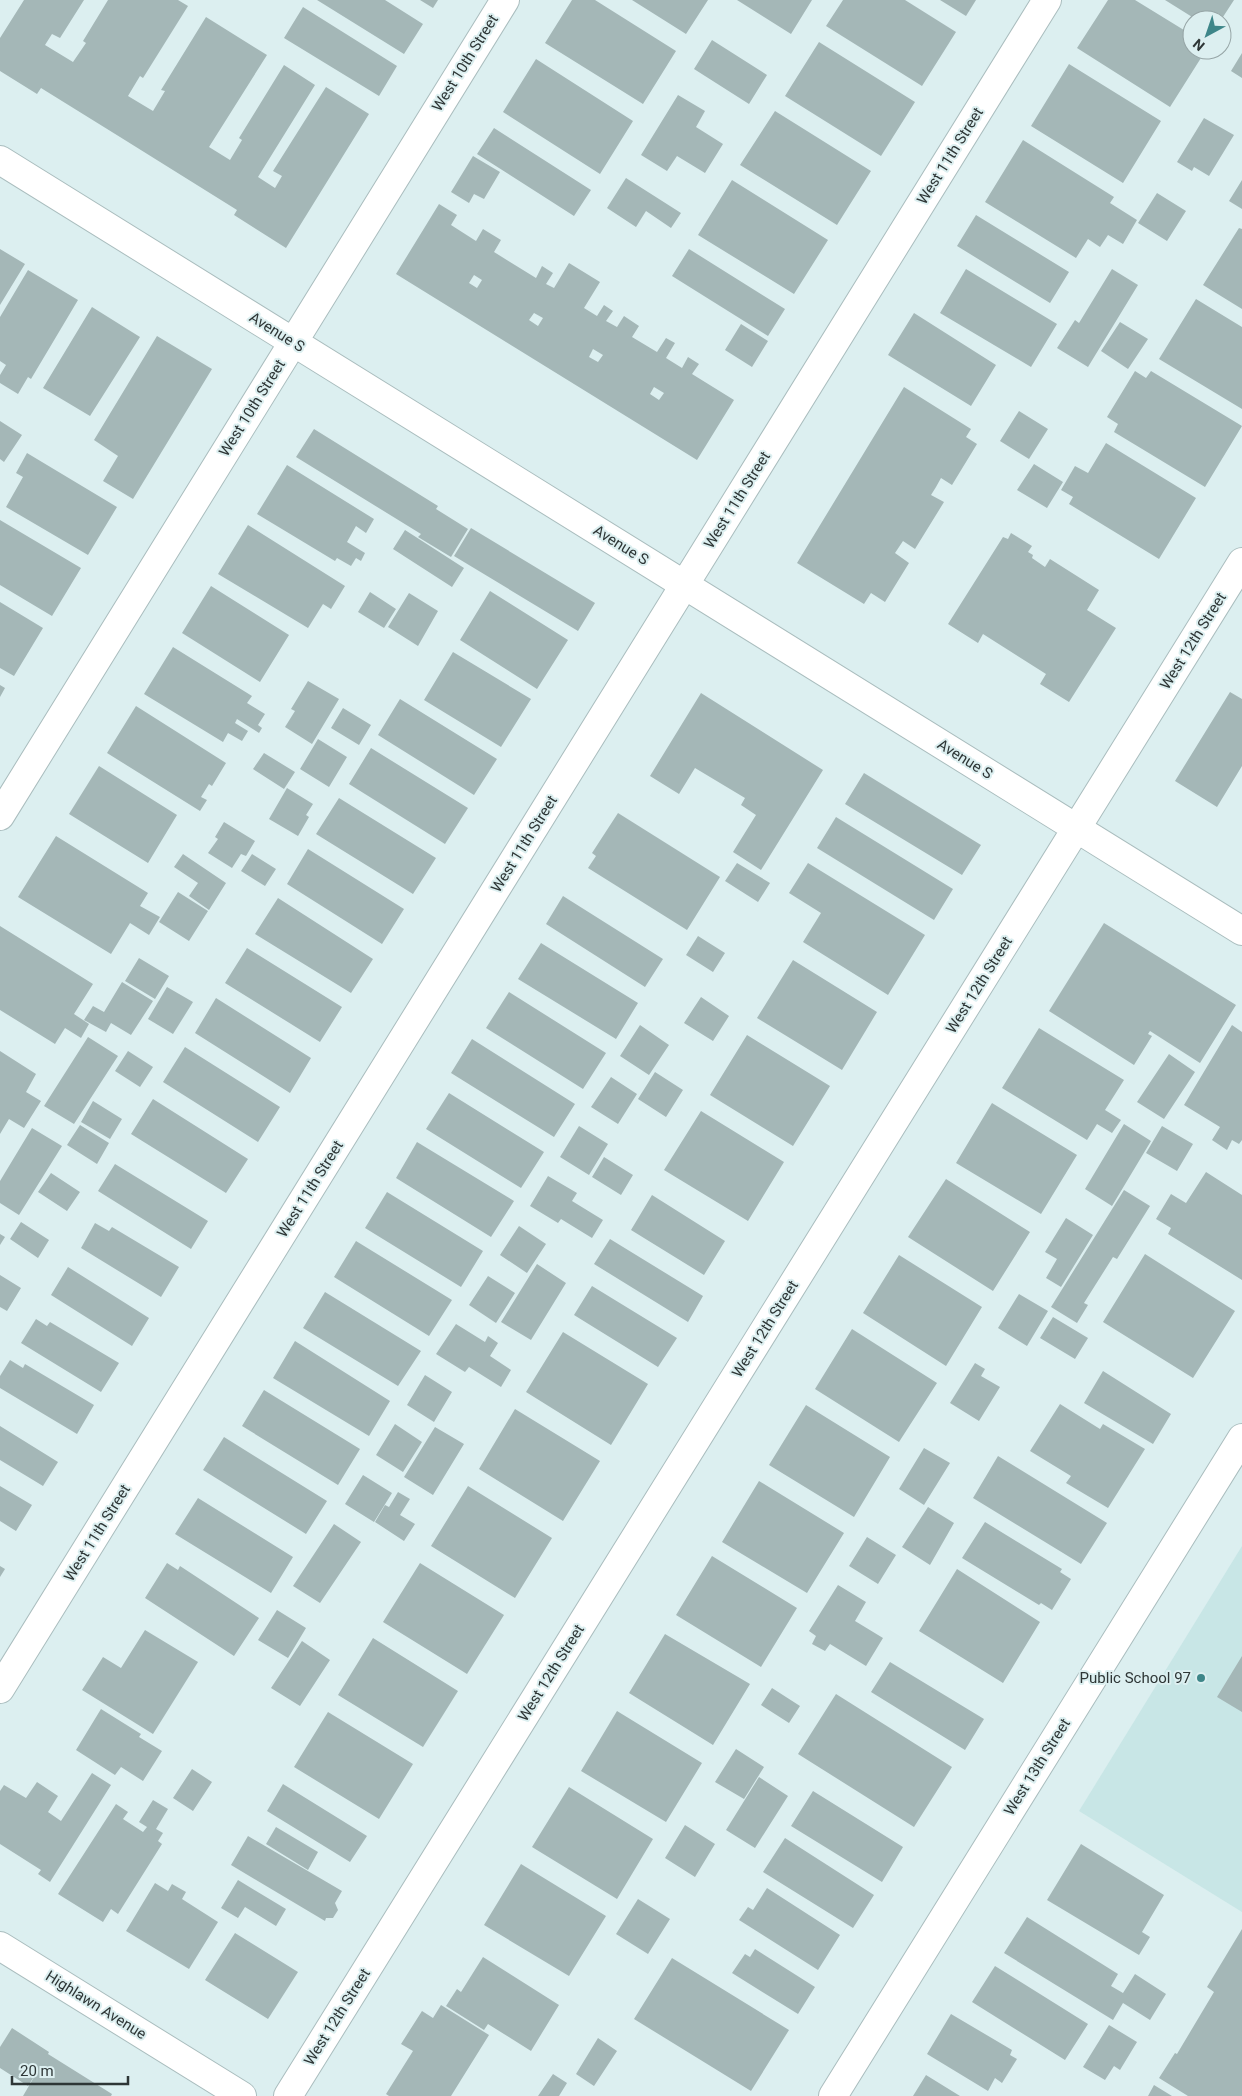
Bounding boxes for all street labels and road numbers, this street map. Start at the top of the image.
street label: West 10th Street [428,11,502,115]
street label: West 11th Street [913,104,987,208]
street label: Avenue S [246,308,308,356]
street label: West 10th Street [215,356,289,460]
street label: West 11th Street [700,448,774,552]
street label: Avenue S [590,521,652,569]
street label: West 12th Street [1156,589,1230,693]
street label: Avenue S [934,735,996,783]
street label: West 11th Street [487,792,561,896]
street label: West 12th Street [942,933,1016,1037]
street label: West 11th Street [273,1137,347,1241]
street label: West 12th Street [728,1277,802,1381]
street label: West 11th Street [60,1481,134,1585]
street label: West 12th Street [514,1621,588,1725]
street label: West 13th Street [1000,1715,1074,1819]
street label: West 12th Street [300,1965,374,2069]
street label: Highlawn Avenue [42,1967,150,2043]

